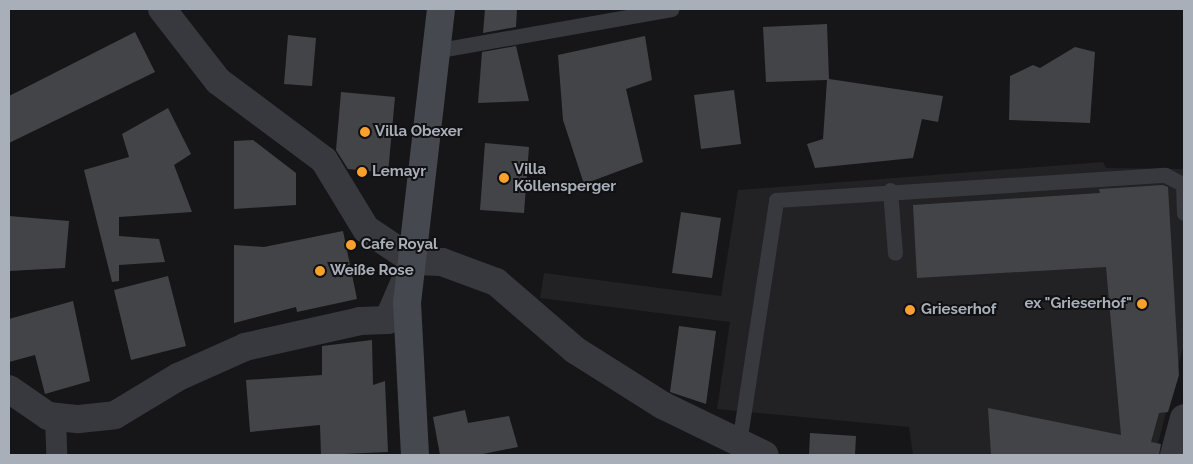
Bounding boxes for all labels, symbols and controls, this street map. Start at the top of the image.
place label: Villa Obexer [375,123,463,141]
marker: Villa Obexer [359,126,371,138]
place label: Villa Köllensperger [514,160,616,195]
place label: Lemayr [372,163,426,181]
marker: Lemayr [356,166,368,178]
marker: Villa Köllensperger [498,172,510,184]
place label: Cafe Royal [361,236,438,254]
marker: Cafe Royal [345,239,357,251]
place label: Weiße Rose [330,262,414,280]
marker: Weiße Rose [314,265,326,277]
place label: ex "Grieserhof" [1024,295,1132,313]
marker: ex "Grieserhof" [1136,298,1148,310]
place label: Grieserhof [921,301,996,319]
marker: Grieserhof [903,303,917,317]

